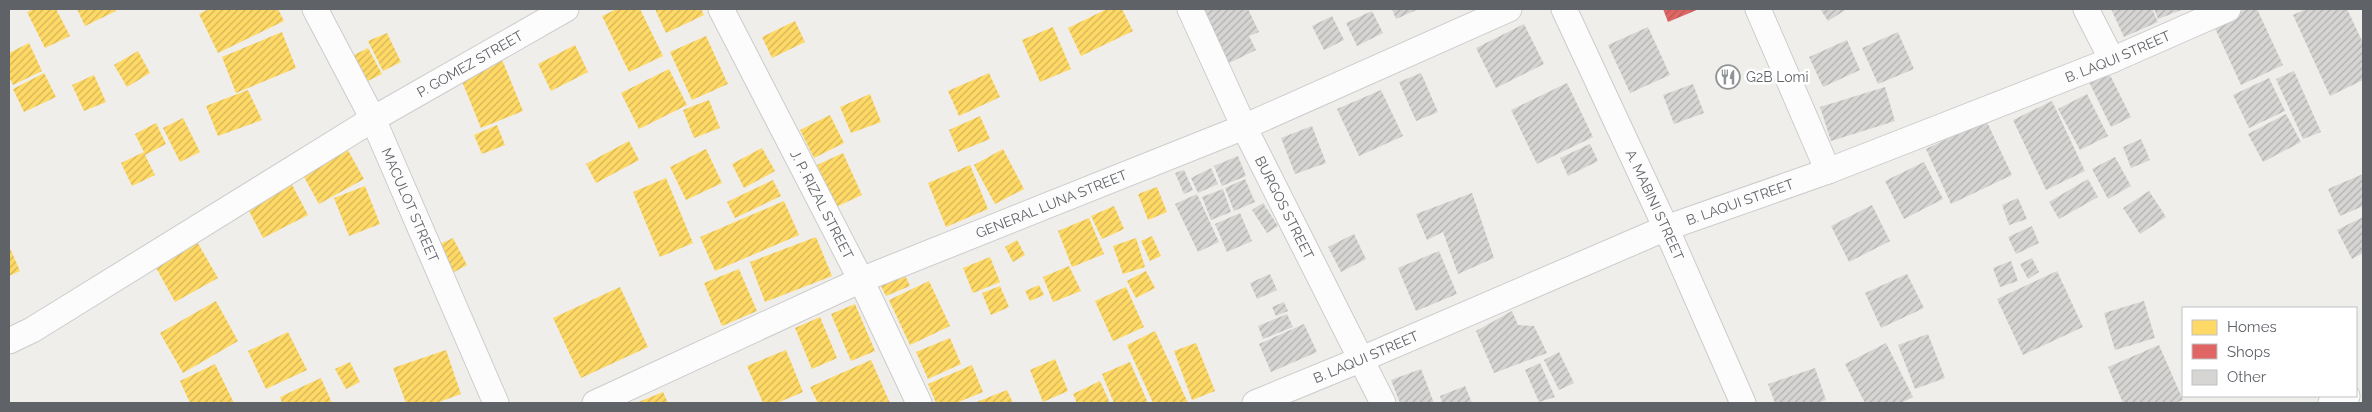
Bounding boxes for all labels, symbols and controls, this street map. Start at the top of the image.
street label: P. GOMEZ STREET [414,27,526,100]
street label: B. LAQUI STREET [2063,27,2173,86]
restaurant icon: G2B Lomi [1715,64,1741,90]
place label: G2B Lomi [1746,69,1808,85]
street label: MACULOT STREET [378,145,442,265]
street label: J. P. RIZAL STREET [787,147,857,262]
street label: A. MABINI STREET [1623,147,1687,263]
street label: BURGOS STREET [1252,153,1317,262]
street label: GENERAL LUNA STREET [973,166,1130,241]
street label: B. LAQUI STREET [1684,176,1796,228]
legend [2182,307,2357,397]
text: Homes [2227,318,2277,336]
street label: B. LAQUI STREET [1311,327,1421,386]
text: Shops [2227,343,2270,361]
text: Other [2227,368,2267,386]

